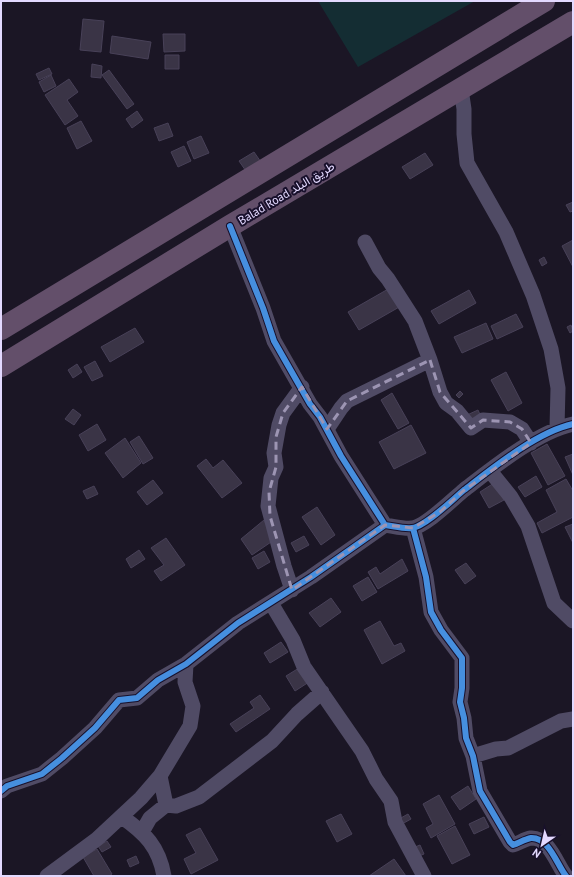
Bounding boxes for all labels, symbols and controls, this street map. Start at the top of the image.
street label: Balad Road طريق البلد [235,158,338,229]
north arrow [522,825,562,865]
text: N [529,845,543,861]

